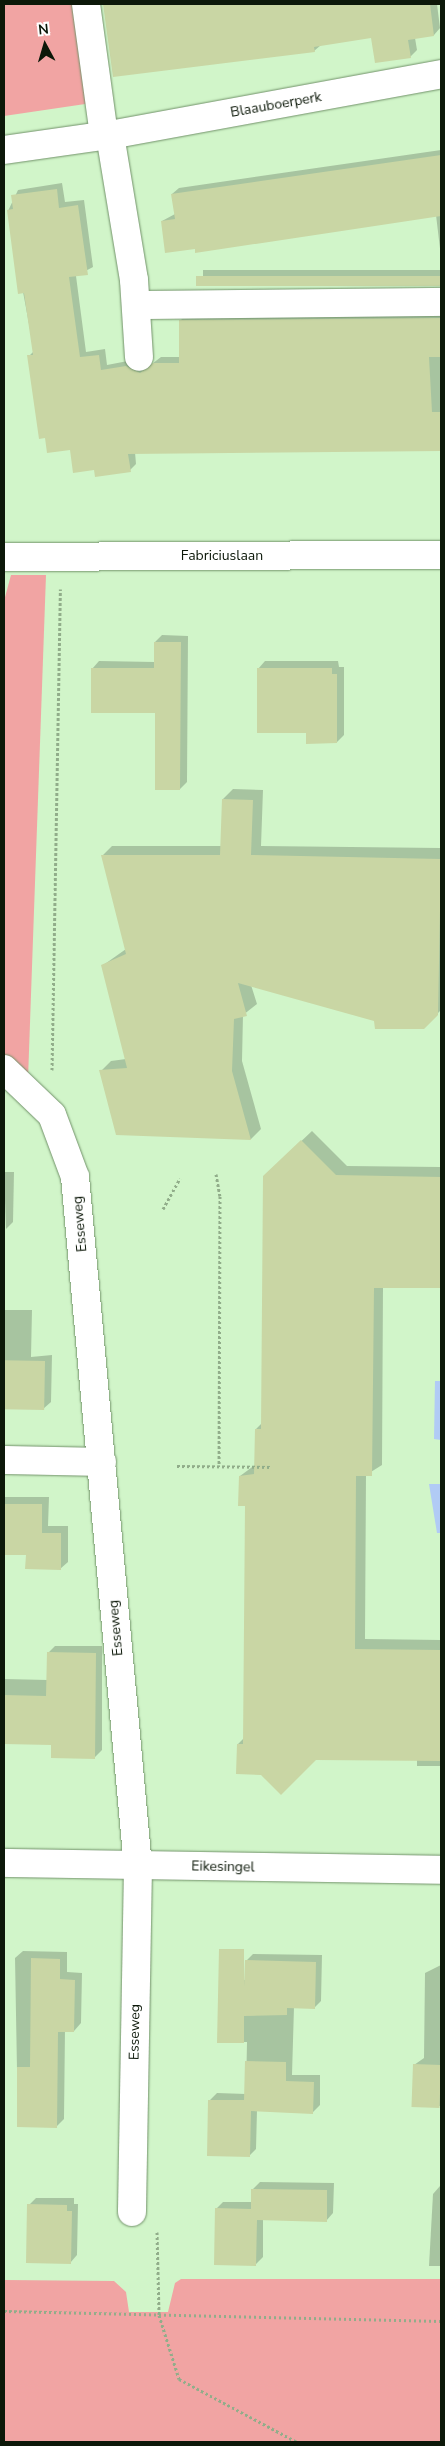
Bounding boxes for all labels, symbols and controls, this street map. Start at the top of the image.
north arrow [20,20,70,70]
text: N [37,20,50,40]
street label: Blaauboerperk [229,89,323,121]
street label: Fabriciuslaan [181,548,263,564]
street label: Esseweg [69,1195,91,1253]
street label: Esseweg [105,1599,127,1657]
street label: Eikesingel [191,1858,255,1876]
street label: Esseweg [126,2004,144,2060]

